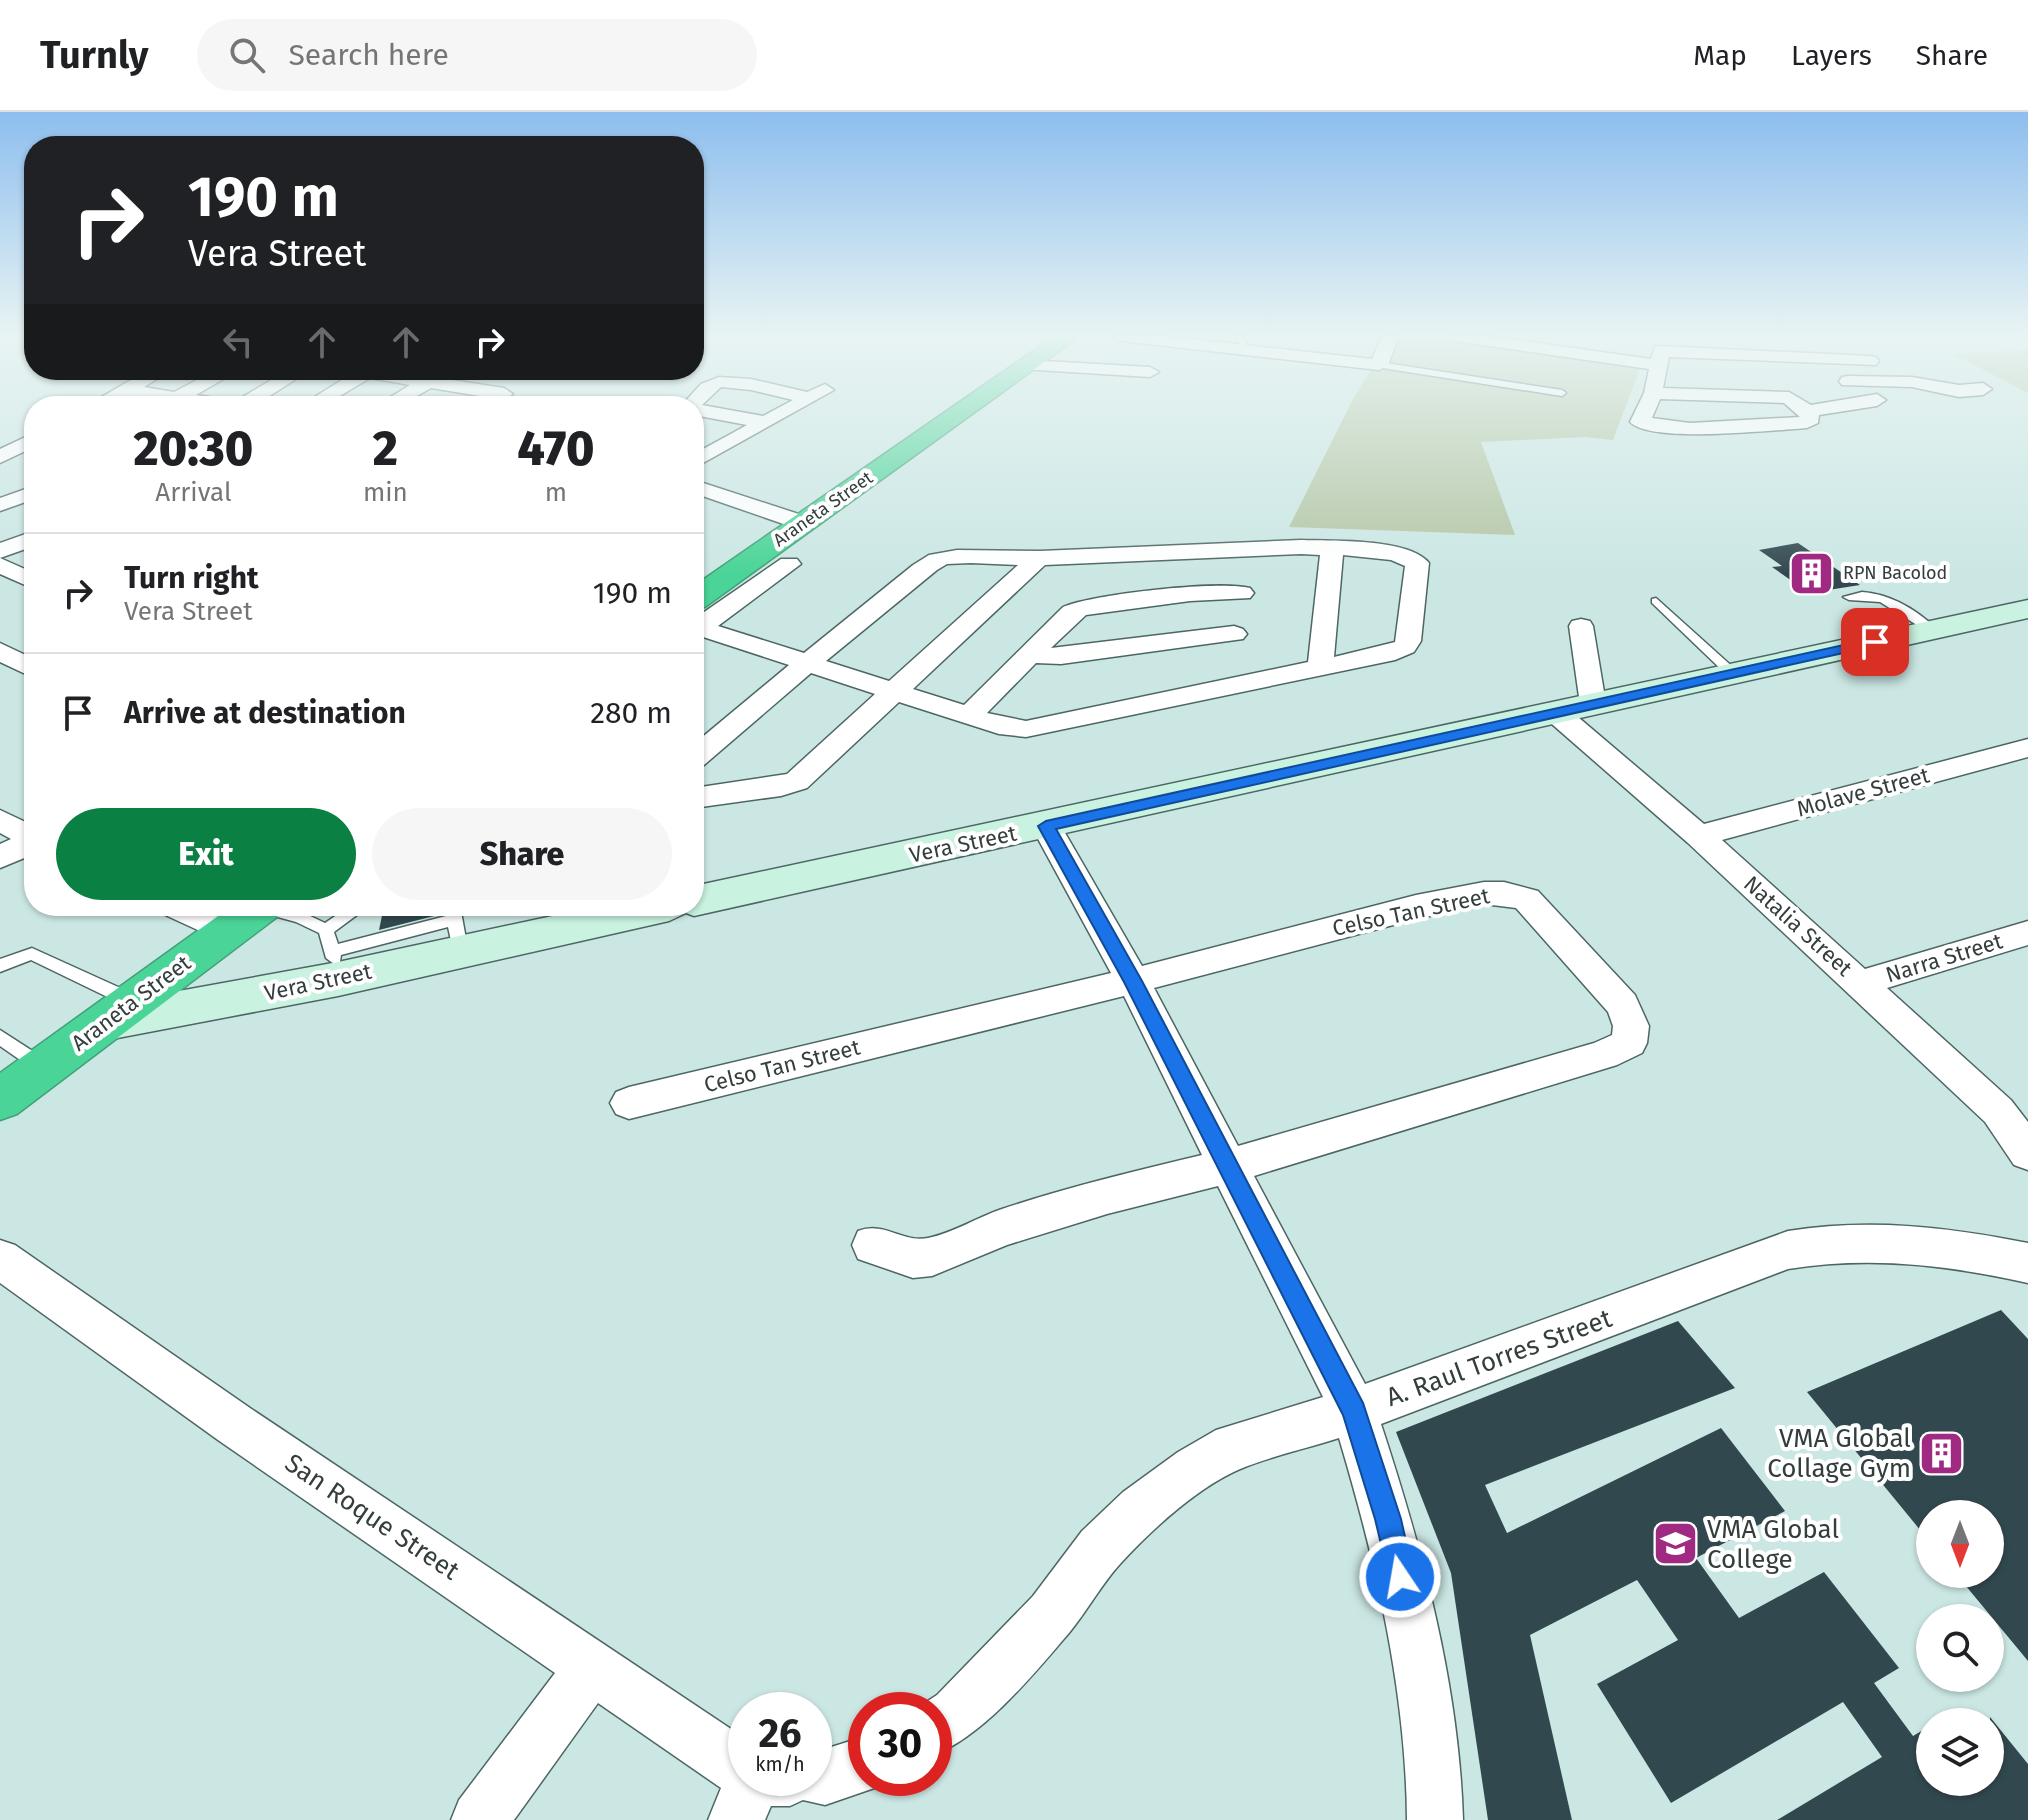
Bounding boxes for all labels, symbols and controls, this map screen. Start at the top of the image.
search box [197,19,757,91]
text: Turnly [40,32,149,78]
icon: search [225,33,269,77]
text: Search here [289,37,449,73]
text: Map [1693,39,1747,72]
text: Layers [1791,39,1872,72]
text: Share [1916,39,1988,72]
text: 190 m [188,164,339,231]
icon: right [56,168,160,272]
text: Vera Street [188,232,366,276]
icon: left [216,320,260,364]
icon: ahead [300,320,344,364]
icon: ahead [384,320,428,364]
icon: right [468,320,512,364]
text: 20:30 [134,420,253,478]
text: 2 [373,420,398,478]
text: 470 [517,420,594,478]
street label: Araneta Street [769,466,877,551]
text: Arrival [155,477,232,508]
text: min [363,477,408,508]
text: m [545,477,567,508]
building icon: RPN Bacolod [1788,549,1836,597]
text: Turn right [124,560,259,596]
place label: RPN Bacolod [1843,562,1947,584]
icon: right [56,571,100,615]
text: 190 m [593,575,672,611]
text: Vera Street [124,596,253,627]
pin [1841,608,1909,676]
icon: arrive [1853,620,1897,664]
icon: arrive [56,691,100,735]
text: Arrive at destination [124,695,406,731]
text: 280 m [590,695,672,731]
street label: Molave Street [1794,761,1932,823]
button: Exit [56,808,356,900]
button: Share [372,808,672,900]
street label: Vera Street [907,819,1019,869]
street label: Natalia Street [1738,870,1858,982]
street label: Celso Tan Street [1330,882,1492,942]
street label: Narra Street [1882,927,2006,989]
street label: Araneta Street [66,949,196,1057]
street label: Vera Street [262,957,374,1007]
street label: Celso Tan Street [701,1034,863,1098]
street label: A. Raul Torres Street [1382,1303,1617,1413]
place label: VMA Global Collage Gym [1767,1423,1911,1484]
building icon: VMA Global Collage Gym [1918,1429,1966,1477]
street label: San Roque Street [279,1447,465,1587]
north arrow [1916,1500,2004,1588]
map controls [1916,1500,2004,1796]
place label: VMA Global College [1707,1514,1839,1575]
school or university icon: VMA Global College [1652,1520,1700,1568]
position arrow [1358,1535,1442,1619]
button: search [1916,1604,2004,1692]
speed limit sign: 30 [848,1692,952,1796]
button: layers [1916,1708,2004,1796]
text: 26 [758,1710,802,1758]
text: km/h [755,1752,805,1776]

